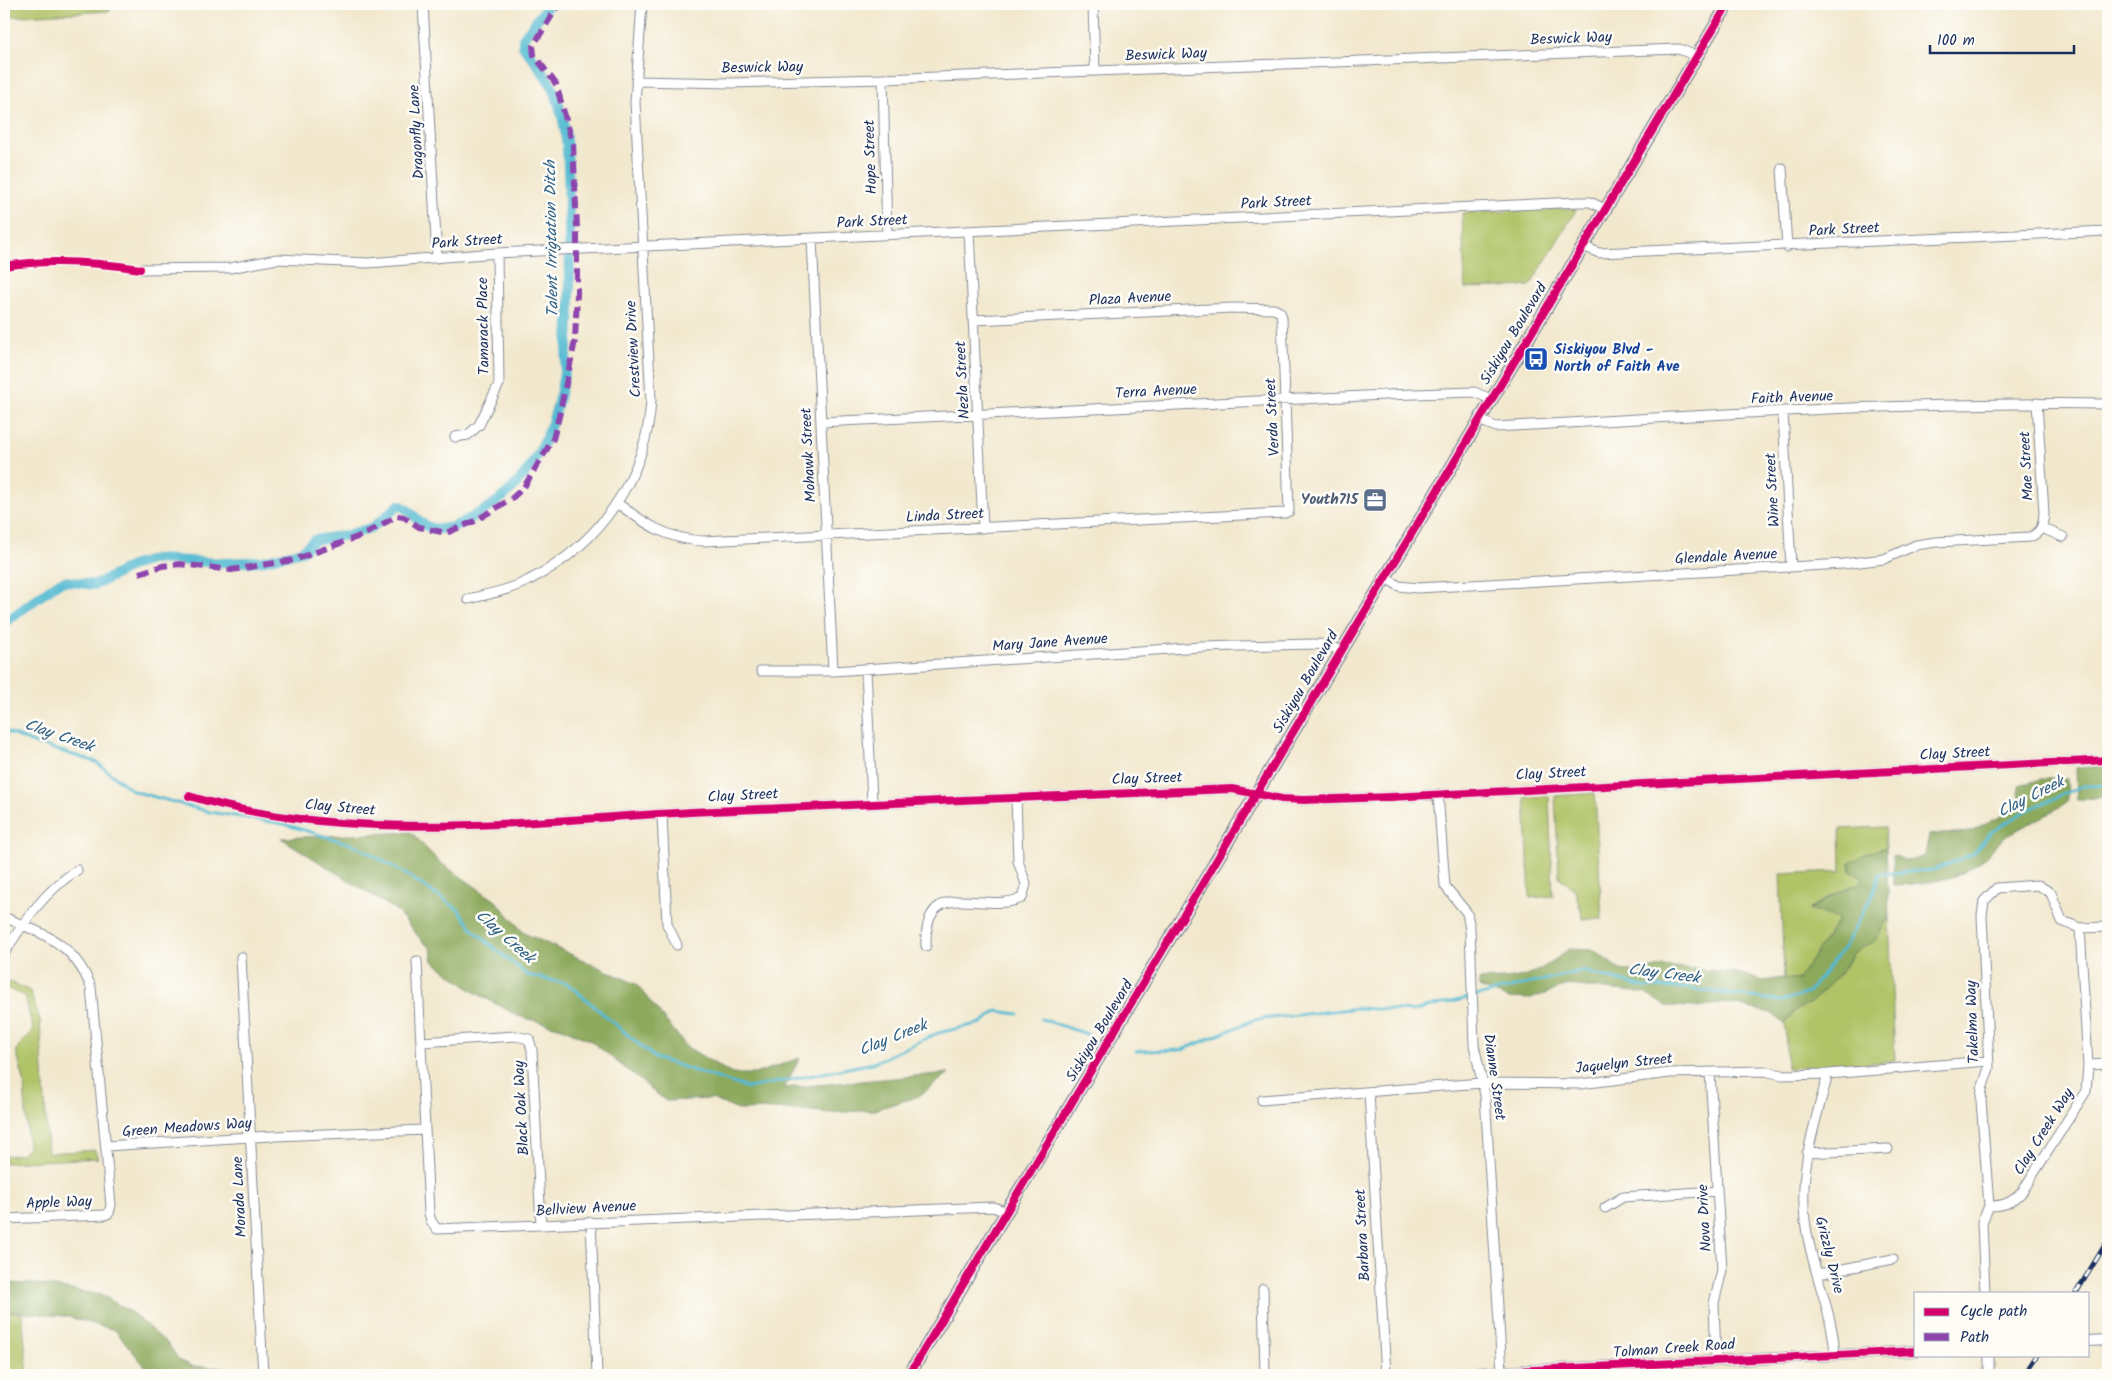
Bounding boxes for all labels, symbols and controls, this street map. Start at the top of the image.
scale bar [1930,22,2073,54]
street label: Beswick Way [1530,26,1613,52]
text: 100 m [1937,29,1975,53]
street label: Beswick Way [1125,42,1208,68]
street label: Beswick Way [721,55,804,81]
street label: Dragonfly Lane [403,84,431,180]
street label: Hope Street [858,119,884,195]
water label: Talent Irrigtation Ditch [538,159,566,318]
street label: Park Street [1240,189,1312,217]
street label: Park Street [836,208,908,236]
street label: Park Street [1808,216,1880,244]
street label: Park Street [431,228,504,256]
street label: Tamarack Place [471,277,497,375]
street label: Siskiyou Boulevard [1474,278,1554,390]
street label: Plaza Avenue [1088,285,1172,313]
street label: Crestview Drive [619,300,649,398]
place label: Siskiyou Blvd - North of Faith Ave [1554,338,1680,379]
street label: Nezla Street [949,340,977,420]
bus stop icon: Siskiyou Blvd - North of Faith Ave [1523,346,1549,372]
street label: Verda Street [1259,377,1287,457]
street label: Terra Avenue [1114,378,1198,406]
street label: Faith Avenue [1750,385,1834,411]
street label: Mohawk Street [795,407,823,503]
street label: Mae Street [2013,430,2041,501]
street label: Wine Street [1759,452,1787,528]
office icon: Youth715 [1362,487,1388,513]
place label: Youth715 [1301,488,1359,512]
street label: Linda Street [905,502,985,530]
street label: Glendale Avenue [1674,542,1778,572]
street label: Siskiyou Boulevard [1267,626,1345,738]
street label: Mary Jane Avenue [991,627,1109,659]
water label: Clay Creek [21,713,99,760]
street label: Clay Street [1919,740,1991,768]
street label: Clay Street [1515,760,1587,788]
street label: Clay Street [1111,766,1183,792]
water label: Clay Creek [1993,768,2071,824]
street label: Clay Street [707,782,779,810]
street label: Clay Street [304,793,376,823]
water label: Clay Creek [470,904,542,972]
water label: Clay Creek [1627,957,1704,991]
street label: Siskiyou Boulevard [1060,975,1140,1087]
street label: Takelma Way [1960,979,1986,1064]
water label: Clay Creek [855,1012,933,1063]
street label: Dianne Street [1476,1032,1512,1122]
street label: Jaquelyn Street [1574,1047,1674,1081]
street label: Black Oak Way [507,1059,536,1156]
street label: Clay Creek Way [2008,1083,2081,1180]
street label: Green Meadows Way [121,1111,254,1144]
street label: Morada Lane [226,1156,254,1238]
street label: Nova Drive [1691,1183,1719,1252]
street label: Barbara Street [1349,1188,1377,1282]
street label: Apple Way [26,1190,93,1216]
street label: Bellview Avenue [535,1194,637,1224]
street label: Grizzly Drive [1808,1214,1850,1296]
legend [1914,1292,2090,1356]
text: Cycle path [1960,1300,2027,1324]
text: Path [1960,1326,1989,1350]
street label: Tolman Creek Road [1612,1333,1736,1365]

